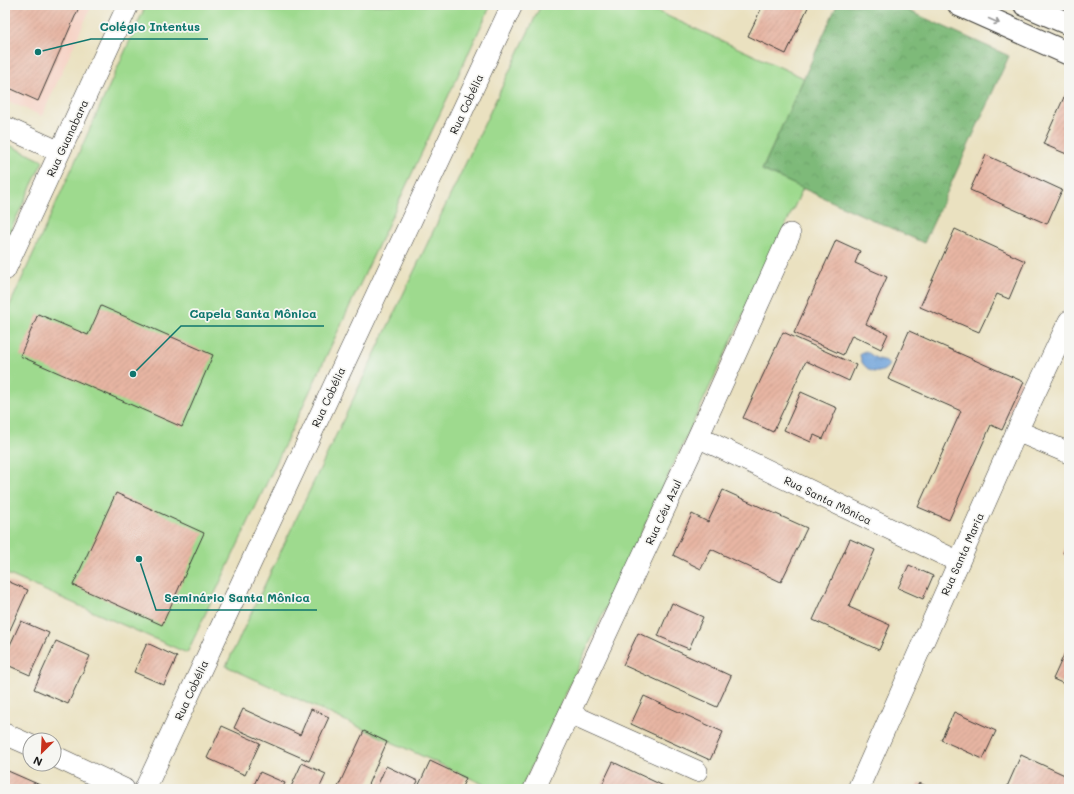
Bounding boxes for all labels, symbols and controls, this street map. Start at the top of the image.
callout: Colégio Intentus [91,15,208,39]
text: Colégio Intentus [100,18,200,34]
one-way arrow [988,18,1000,25]
street label: Rua Cobélia [446,71,487,136]
street label: Rua Guanabara [43,97,92,179]
callout: Capela Santa Mônica [181,302,324,326]
text: Capela Santa Mônica [189,305,317,321]
street label: Rua Cobélia [308,364,349,429]
street label: Rua Santa Mônica [782,472,874,528]
street label: Rua Céu Azul [641,477,685,547]
street label: Rua Santa Maria [937,510,987,598]
callout: Seminário Santa Mônica [156,586,317,610]
text: Seminário Santa Mônica [164,589,310,605]
street label: Rua Cobélia [171,657,212,722]
north arrow [22,732,62,772]
text: N [31,753,45,770]

